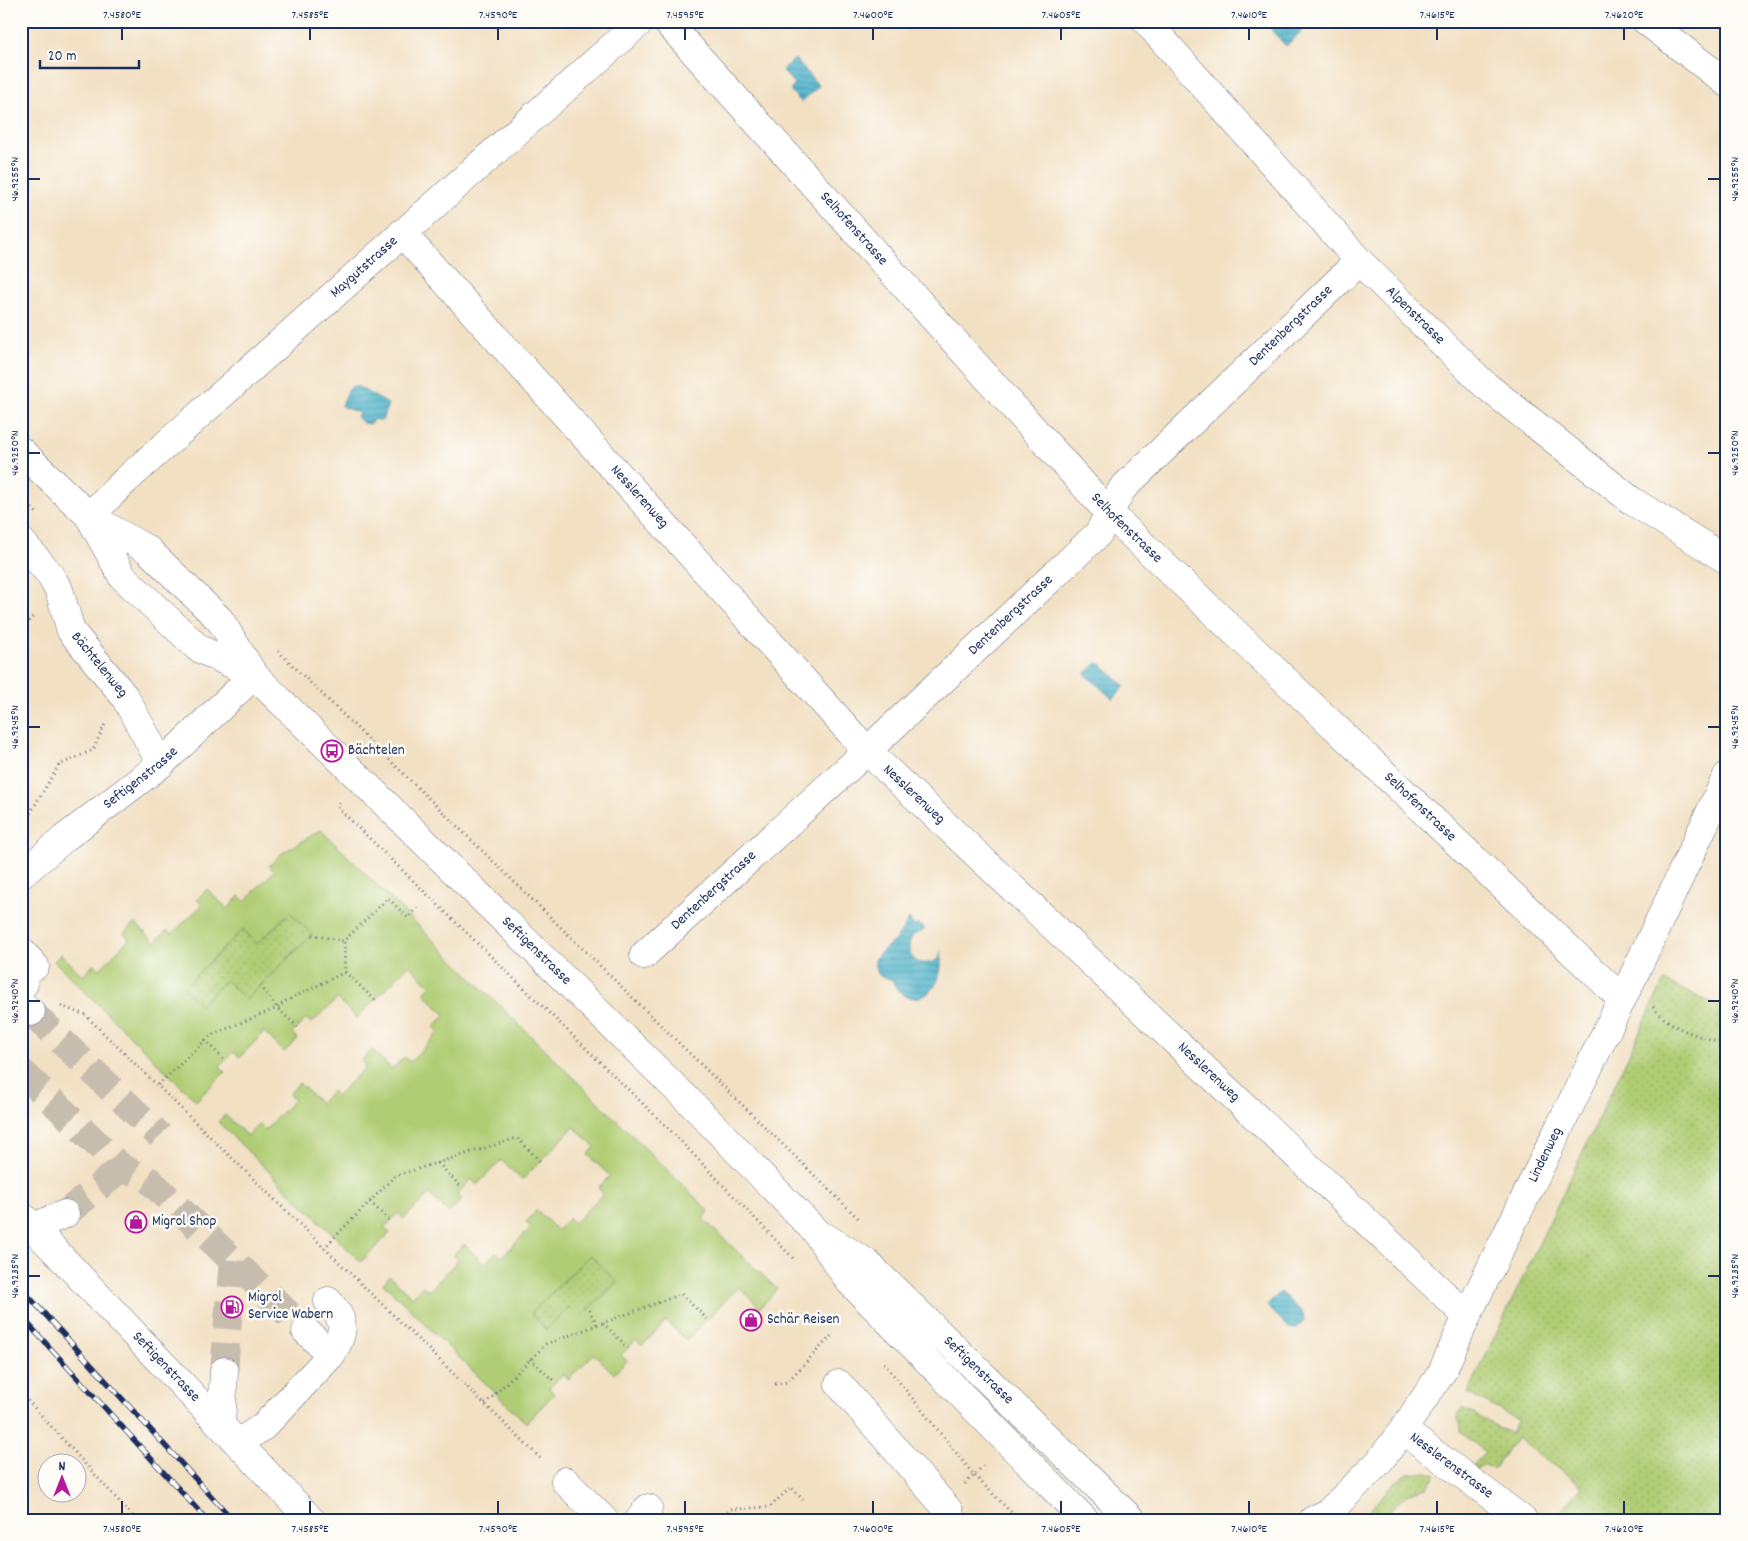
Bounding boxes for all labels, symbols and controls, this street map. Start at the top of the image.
text: 7.4580°E [103,7,141,24]
text: 7.4585°E [292,7,329,24]
text: 7.4590°E [479,7,518,24]
text: 7.4595°E [666,7,704,24]
text: 7.4600°E [853,7,893,24]
text: 7.4605°E [1042,7,1081,24]
text: 7.4610°E [1231,7,1268,24]
text: 7.4615°E [1420,7,1455,24]
text: 7.4620°E [1605,7,1644,24]
scale bar [40,38,139,70]
text: 20 m [48,46,76,68]
text: 46.9255°N [7,157,24,201]
text: 46.9255°N [1727,157,1744,201]
street label: Selhofenstrasse [814,187,893,271]
street label: Maygutstrasse [326,231,403,304]
street label: Dentenbergstrasse [1244,280,1339,372]
street label: Alpenstrasse [1380,281,1450,351]
text: 46.9250°N [7,430,24,476]
text: 46.9250°N [1727,430,1744,476]
street label: Nesslerenweg [605,460,674,534]
street label: Selhofenstrasse [1085,488,1167,569]
street label: Dentenbergstrasse [964,570,1059,661]
street label: Bächtelenweg [65,627,133,703]
text: 46.9245°N [7,705,24,749]
text: 46.9245°N [1727,705,1744,749]
bus stop icon: Bächtelen [320,739,344,763]
place label: Bächtelen [348,740,405,762]
street label: Seftigenstrasse [99,742,184,815]
street label: Nesslerenweg [877,760,950,830]
street label: Selhofenstrasse [1378,767,1461,848]
street label: Dentenbergstrasse [666,846,762,936]
street label: Seftigenstrasse [496,912,576,991]
text: 46.9240°N [7,978,24,1023]
text: 46.9240°N [1727,978,1744,1023]
street label: Nesslerenweg [1172,1037,1245,1107]
street label: Lindenweg [1523,1124,1569,1187]
shop icon: Migrol Shop [124,1210,148,1234]
place label: Migrol Shop [152,1211,217,1233]
text: 46.9235°N [7,1254,24,1298]
text: 46.9235°N [1727,1254,1744,1298]
place label: Migrol Service Wabern [248,1287,333,1326]
fuel station icon: Migrol Service Wabern [220,1295,244,1319]
shop icon: Schär Reisen [739,1308,763,1332]
place label: Schär Reisen [767,1309,840,1331]
street label: Seftigenstrasse [126,1327,205,1408]
street label: Seftigenstrasse [938,1331,1018,1410]
street label: Nesslerenstrasse [1404,1427,1498,1505]
north arrow [38,1454,88,1504]
text: N [59,1457,66,1477]
text: 7.4580°E [103,1521,141,1538]
text: 7.4585°E [292,1521,329,1538]
text: 7.4590°E [479,1521,518,1538]
text: 7.4595°E [666,1521,704,1538]
text: 7.4600°E [853,1521,893,1538]
text: 7.4605°E [1042,1521,1081,1538]
text: 7.4610°E [1231,1521,1268,1538]
text: 7.4615°E [1420,1521,1455,1538]
text: 7.4620°E [1605,1521,1644,1538]

